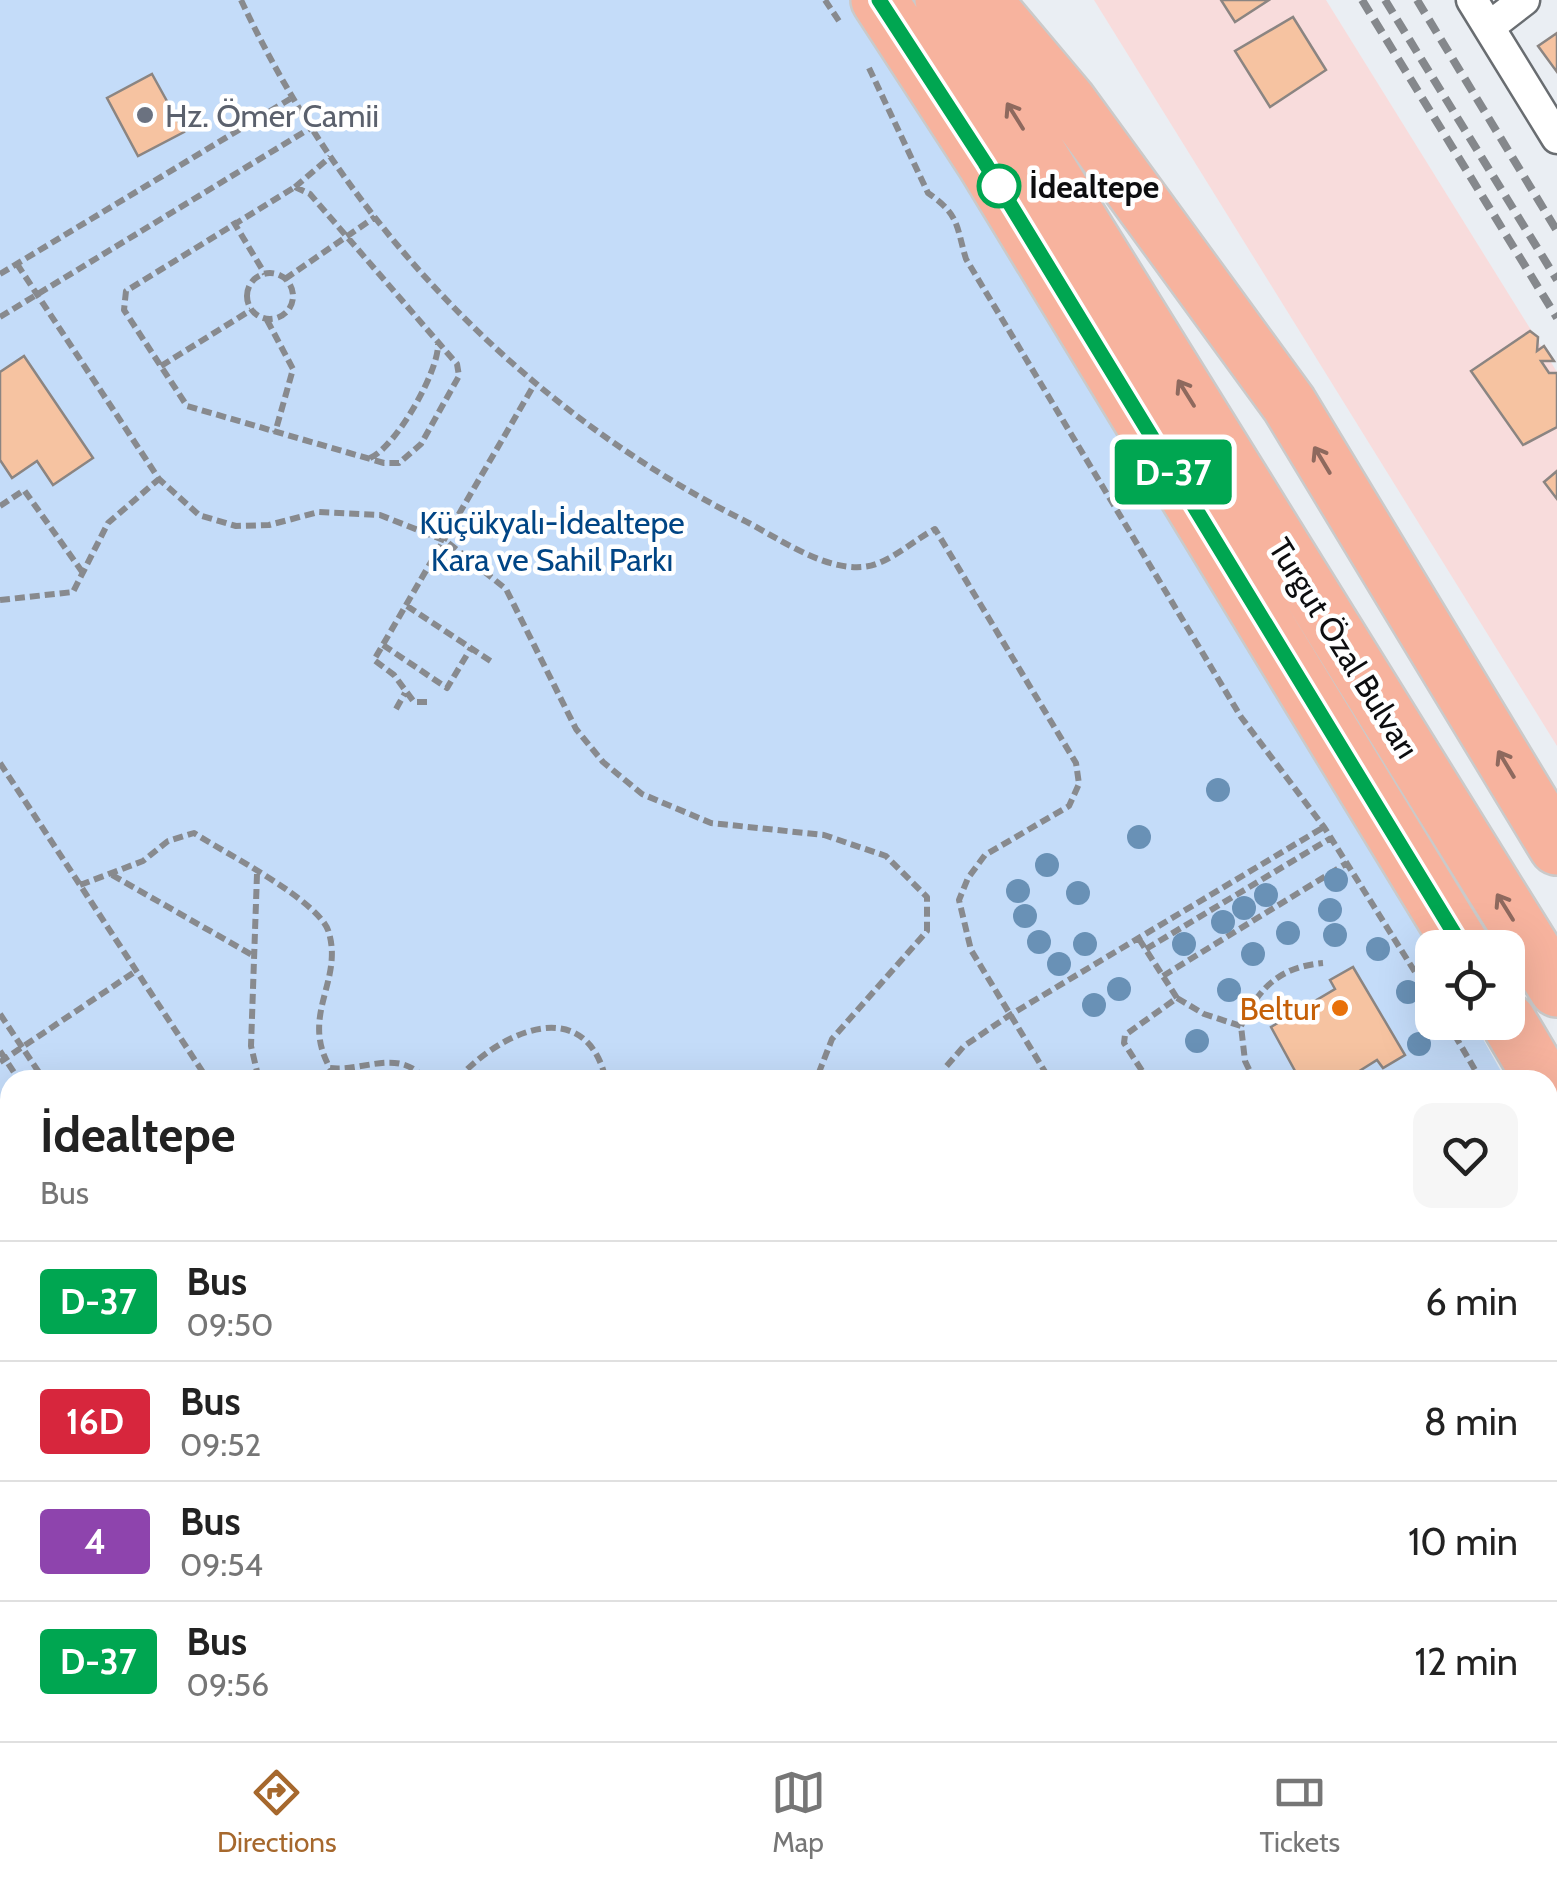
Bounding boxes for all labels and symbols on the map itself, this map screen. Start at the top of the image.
place label: Hz. Ömer Camii [165,96,379,135]
one-way arrow [1005,103,1025,131]
marker: Hz. Ömer Camii [134,104,156,126]
marker: İdealtepe [978,165,1020,207]
place label: İdealtepe [1029,167,1159,206]
one-way arrow [1176,379,1196,408]
line badge: D-37 [1103,440,1243,504]
one-way arrow [1312,446,1332,475]
park label: Küçükyalı-İdealtepe Kara ve Sahil Parkı [419,503,685,579]
street label: Turgut Özal Bulvarı [1261,531,1427,765]
one-way arrow [1496,750,1517,779]
one-way arrow [1495,893,1515,922]
place label: Beltur [1239,989,1321,1028]
marker: Beltur [1329,997,1351,1019]

